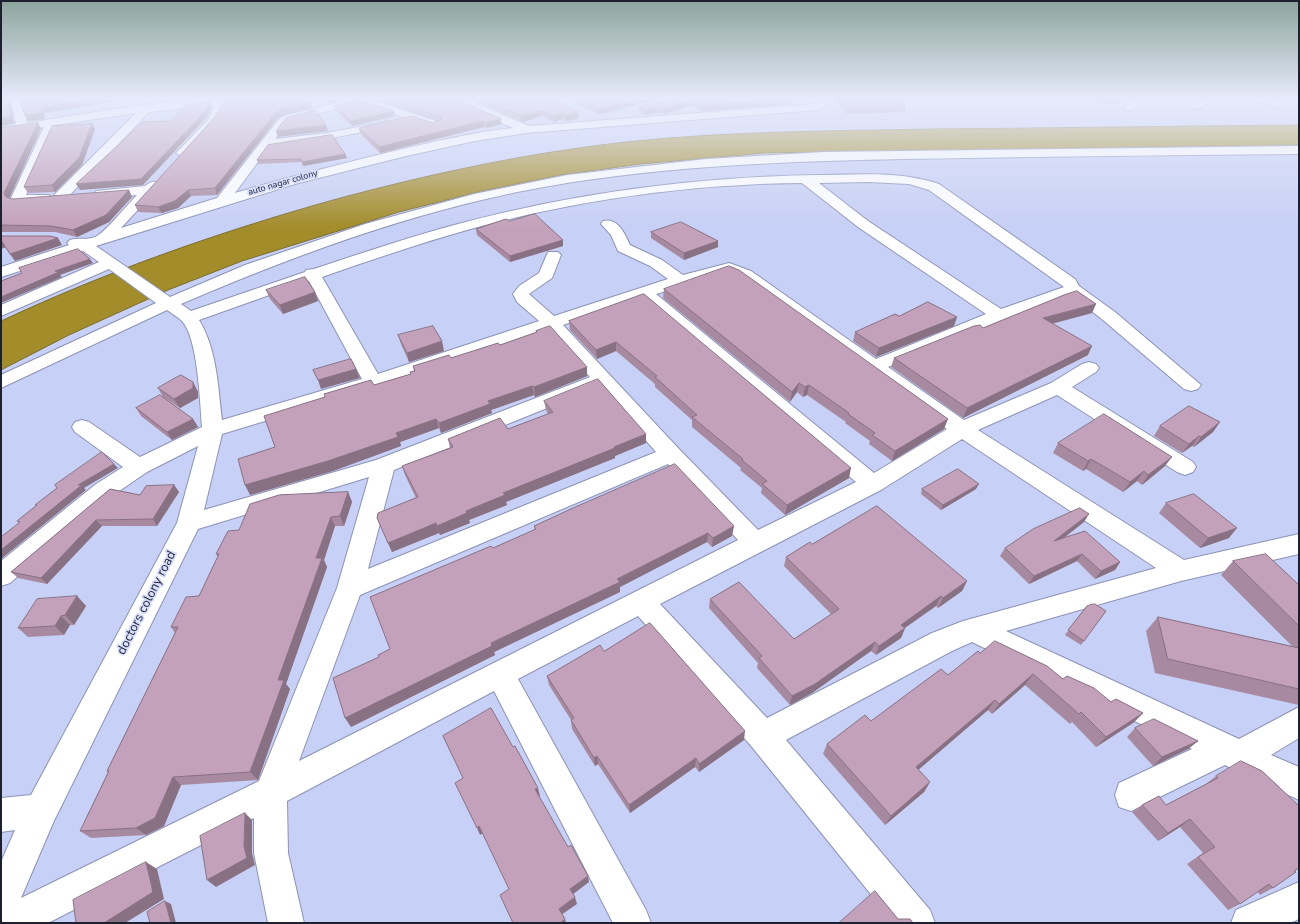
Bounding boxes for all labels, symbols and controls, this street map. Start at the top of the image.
street label: auto nagar colony [247,168,319,198]
street label: doctors colony road [114,548,180,658]

